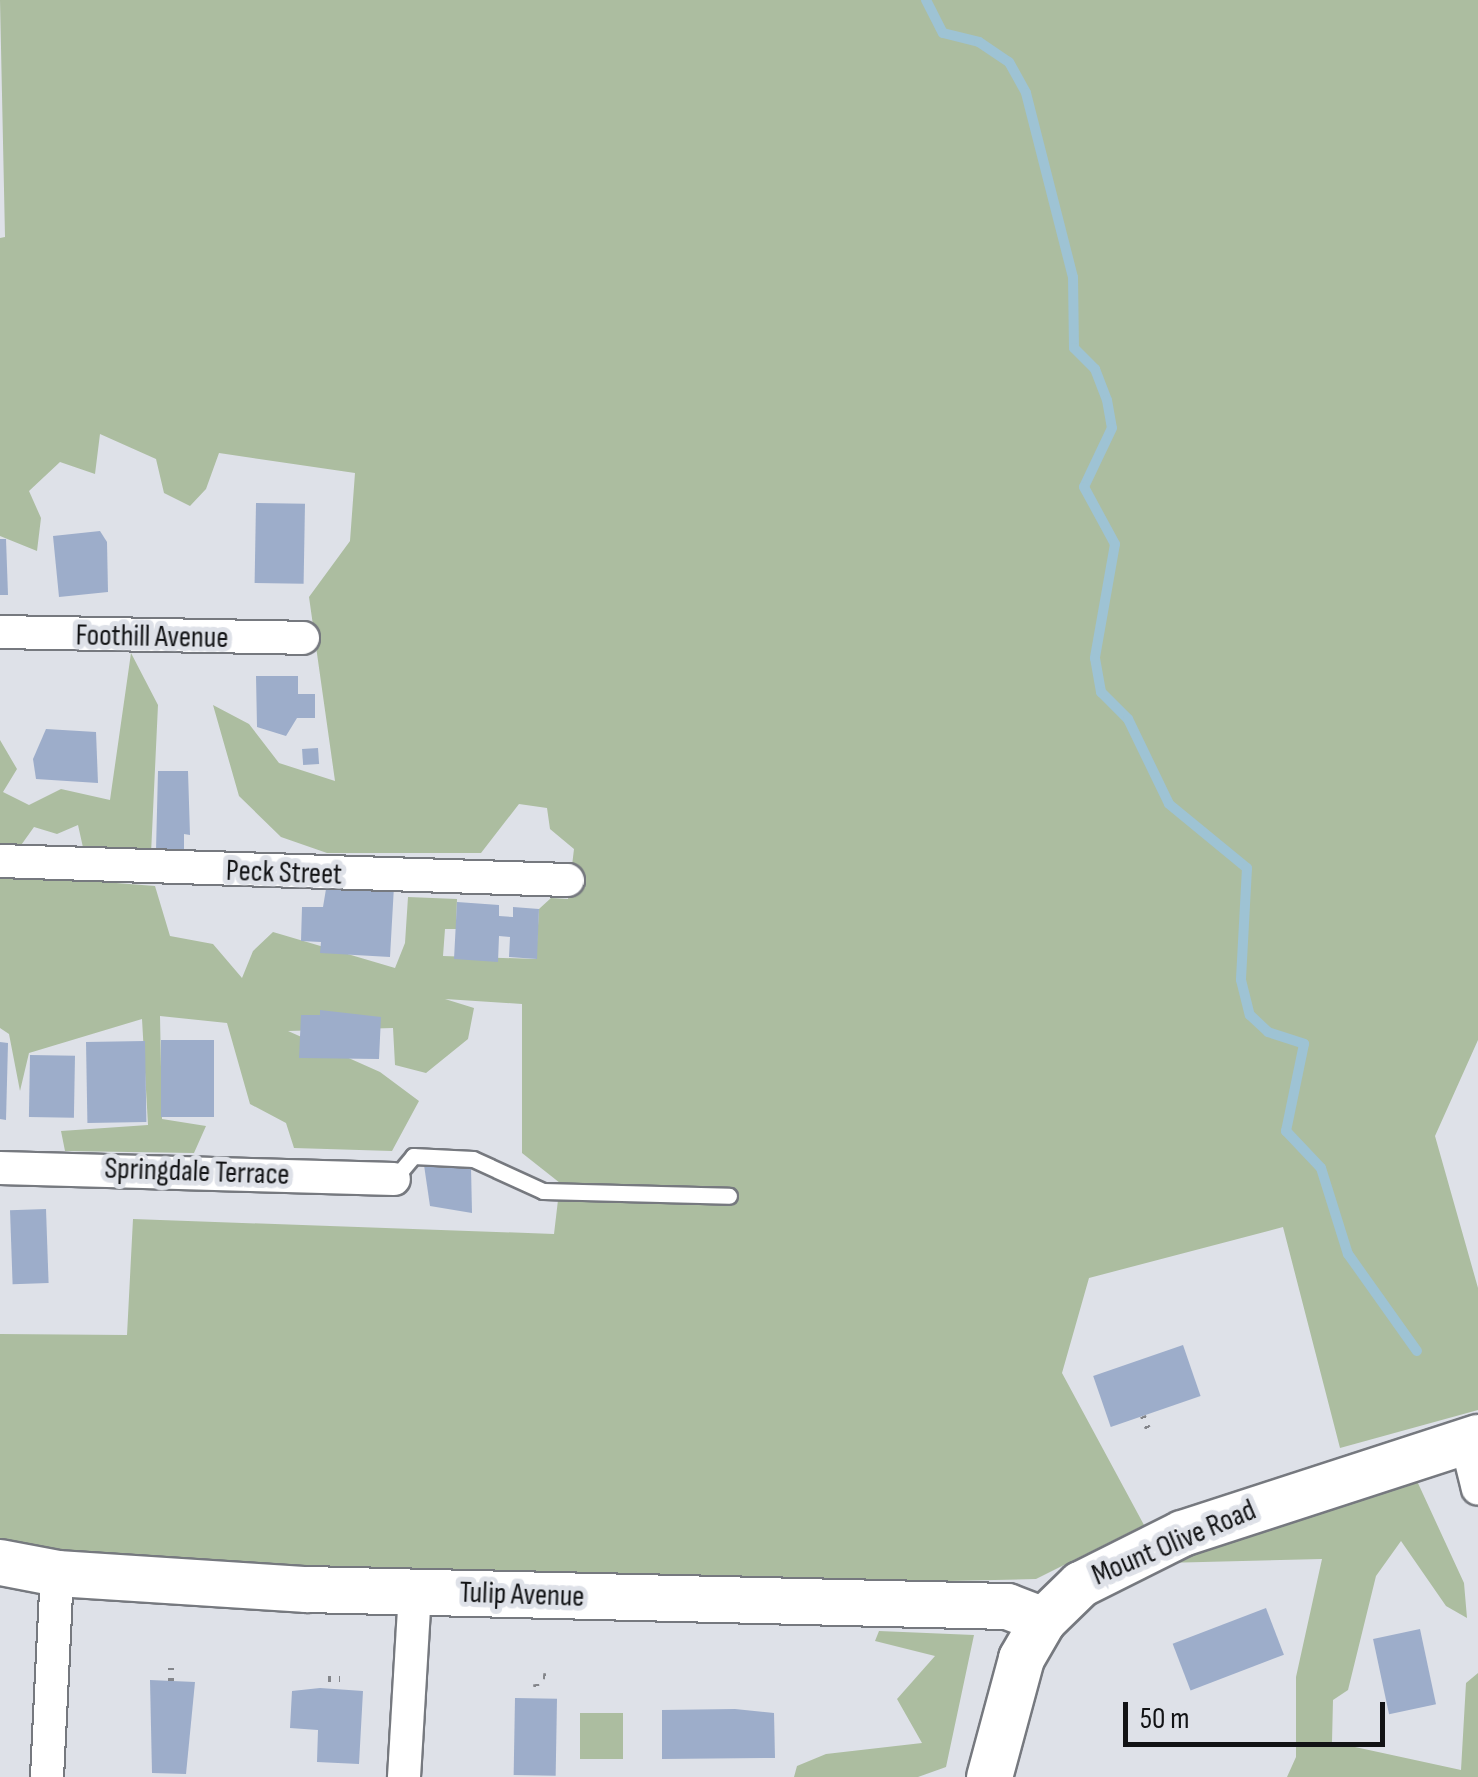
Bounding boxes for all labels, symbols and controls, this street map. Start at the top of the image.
street label: Foothill Avenue [75,618,229,656]
street label: Peck Street [225,853,343,893]
street label: Springdale Terrace [104,1151,290,1193]
street label: Mount Olive Road [1087,1492,1261,1594]
street label: Tulip Avenue [459,1575,585,1615]
scale bar [1128,1682,1390,1744]
text: 50 m [1140,1701,1189,1737]

